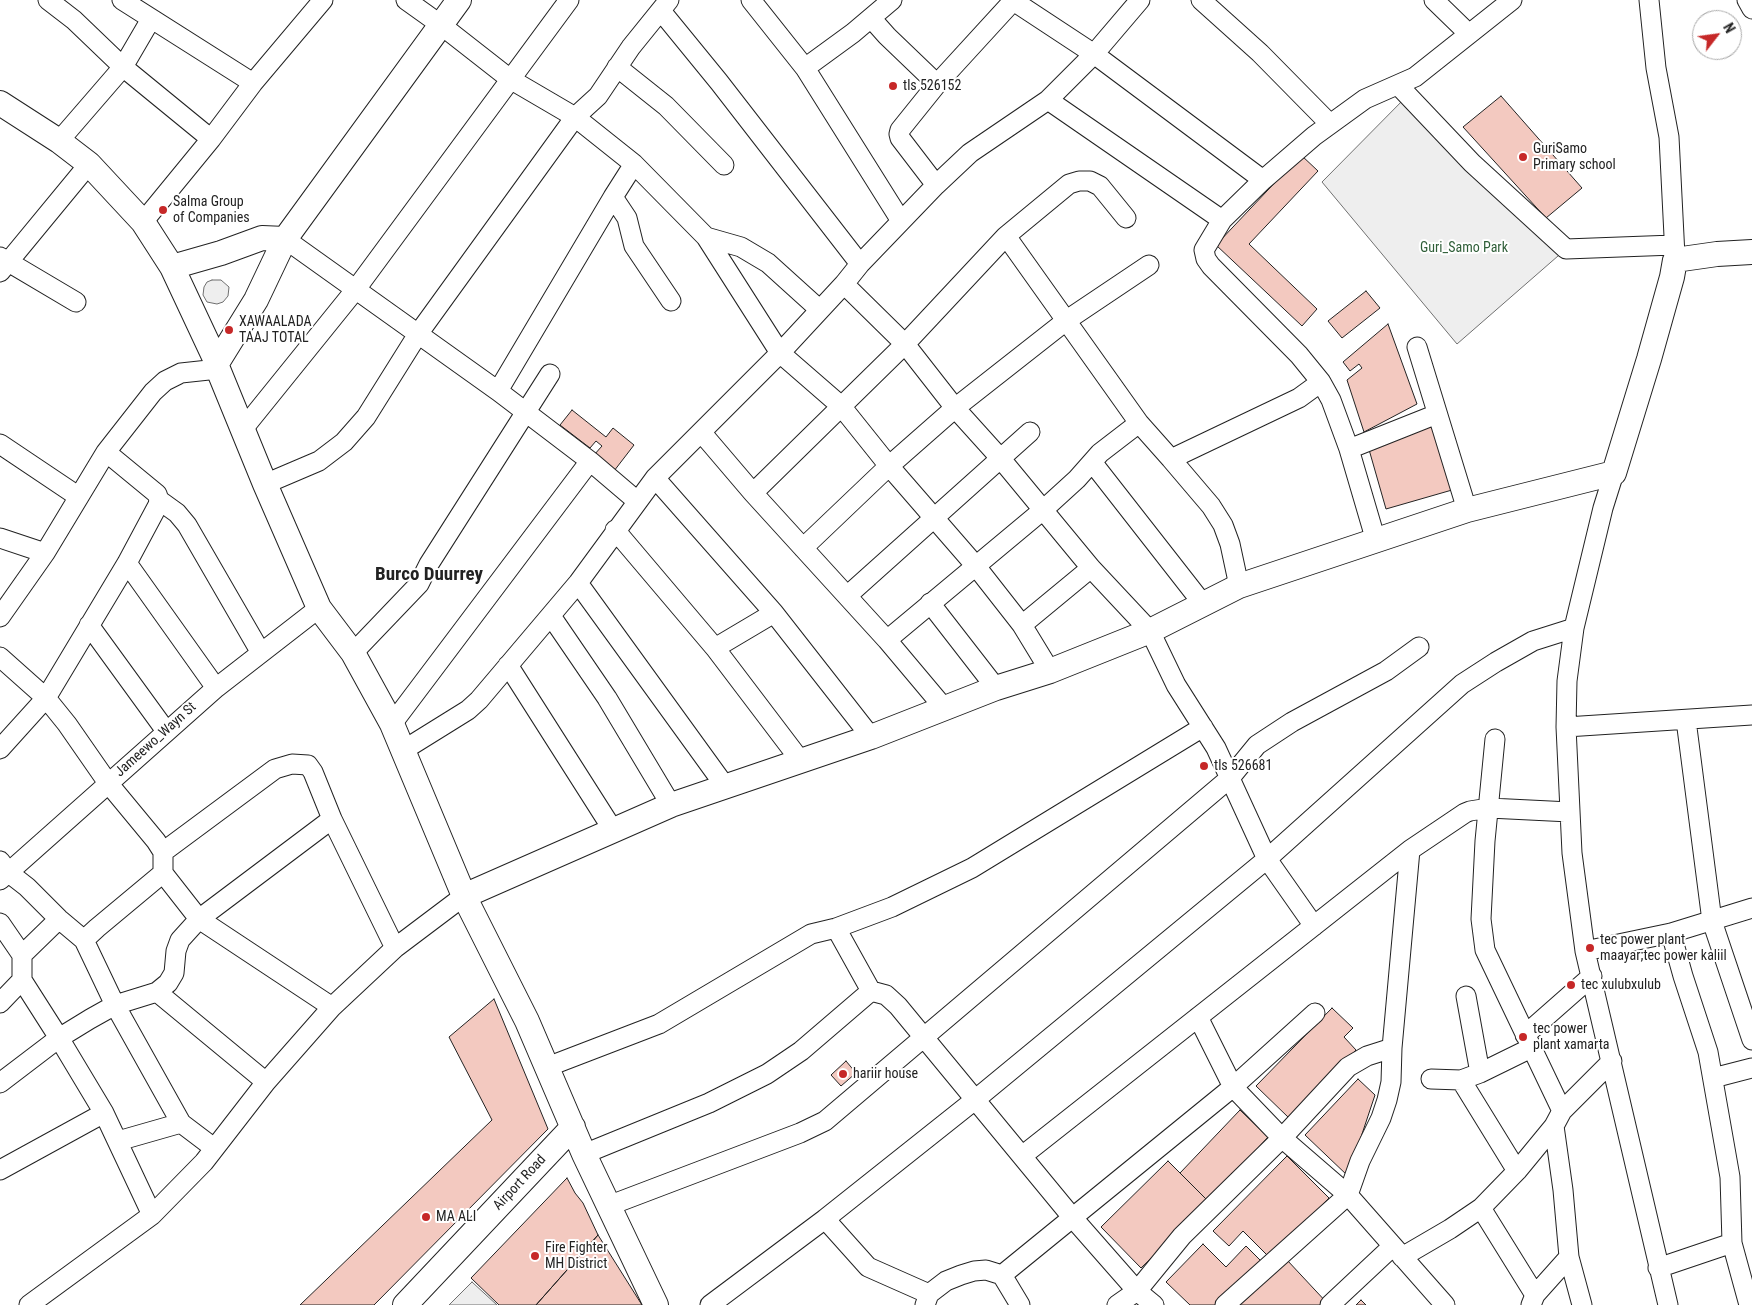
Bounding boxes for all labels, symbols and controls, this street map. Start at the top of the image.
north arrow [1692,10,1742,60]
text: N [1720,20,1738,36]
place label: tls 526152 [903,78,961,94]
marker: tls 526152 [887,80,899,92]
place label: GuriSamo Primary school [1533,141,1616,174]
marker: GuriSamo Primary school [1517,151,1529,163]
place label: Salma Group of Companies [173,194,250,226]
marker: Salma Group of Companies [157,204,169,216]
park label: Guri_Samo Park [1420,240,1508,256]
place label: XAWAALADA TAAJ TOTAL [239,314,312,347]
marker: XAWAALADA TAAJ TOTAL [223,324,235,336]
district label: Burco Duurrey [375,564,483,586]
street label: Jameewo_Wayn St [112,699,200,781]
place label: tls 526681 [1214,758,1272,774]
marker: tls 526681 [1198,760,1210,772]
place label: tec power plant maayar;tec power kaliil [1600,932,1727,964]
marker: tec power plant maayar;tec power kaliil [1584,942,1596,954]
place label: tec xulubxulub [1581,977,1661,993]
marker: tec xulubxulub [1565,979,1577,991]
place label: tec power plant xamarta [1533,1021,1610,1054]
marker: tec power plant xamarta [1517,1031,1529,1043]
place label: hariir house [853,1066,918,1082]
marker: hariir house [837,1068,849,1080]
street label: Airport Road [490,1152,550,1214]
place label: MA ALI [436,1209,476,1225]
marker: MA ALI [420,1211,432,1223]
place label: Fire Fighter MH District [545,1240,607,1272]
marker: Fire Fighter MH District [529,1250,541,1262]

